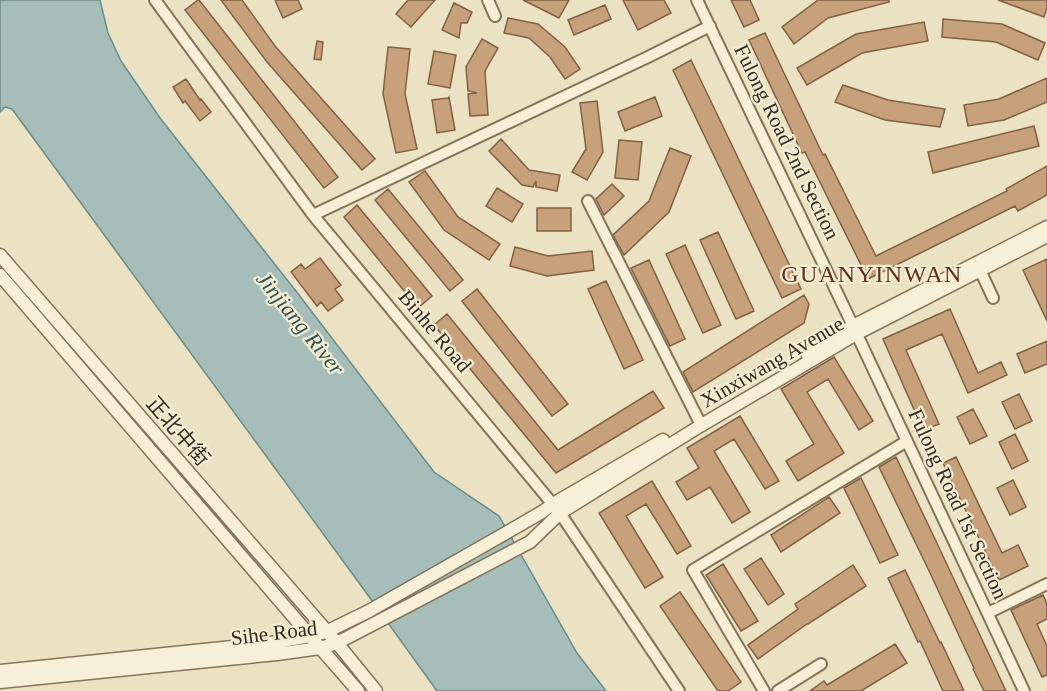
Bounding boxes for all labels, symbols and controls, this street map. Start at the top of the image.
street label: Fulong Road 2nd Section [729,41,845,244]
district label: GUANYINWAN [781,261,963,287]
water label: Jinjiang River [251,267,350,380]
street label: Binhe Road [394,285,477,377]
street label: Xinxiwang Avenue [696,311,848,413]
street label: 正北中街 [141,391,215,471]
street label: Fulong Road 1st Section [903,405,1013,603]
street label: Sihe Road [229,616,319,650]

